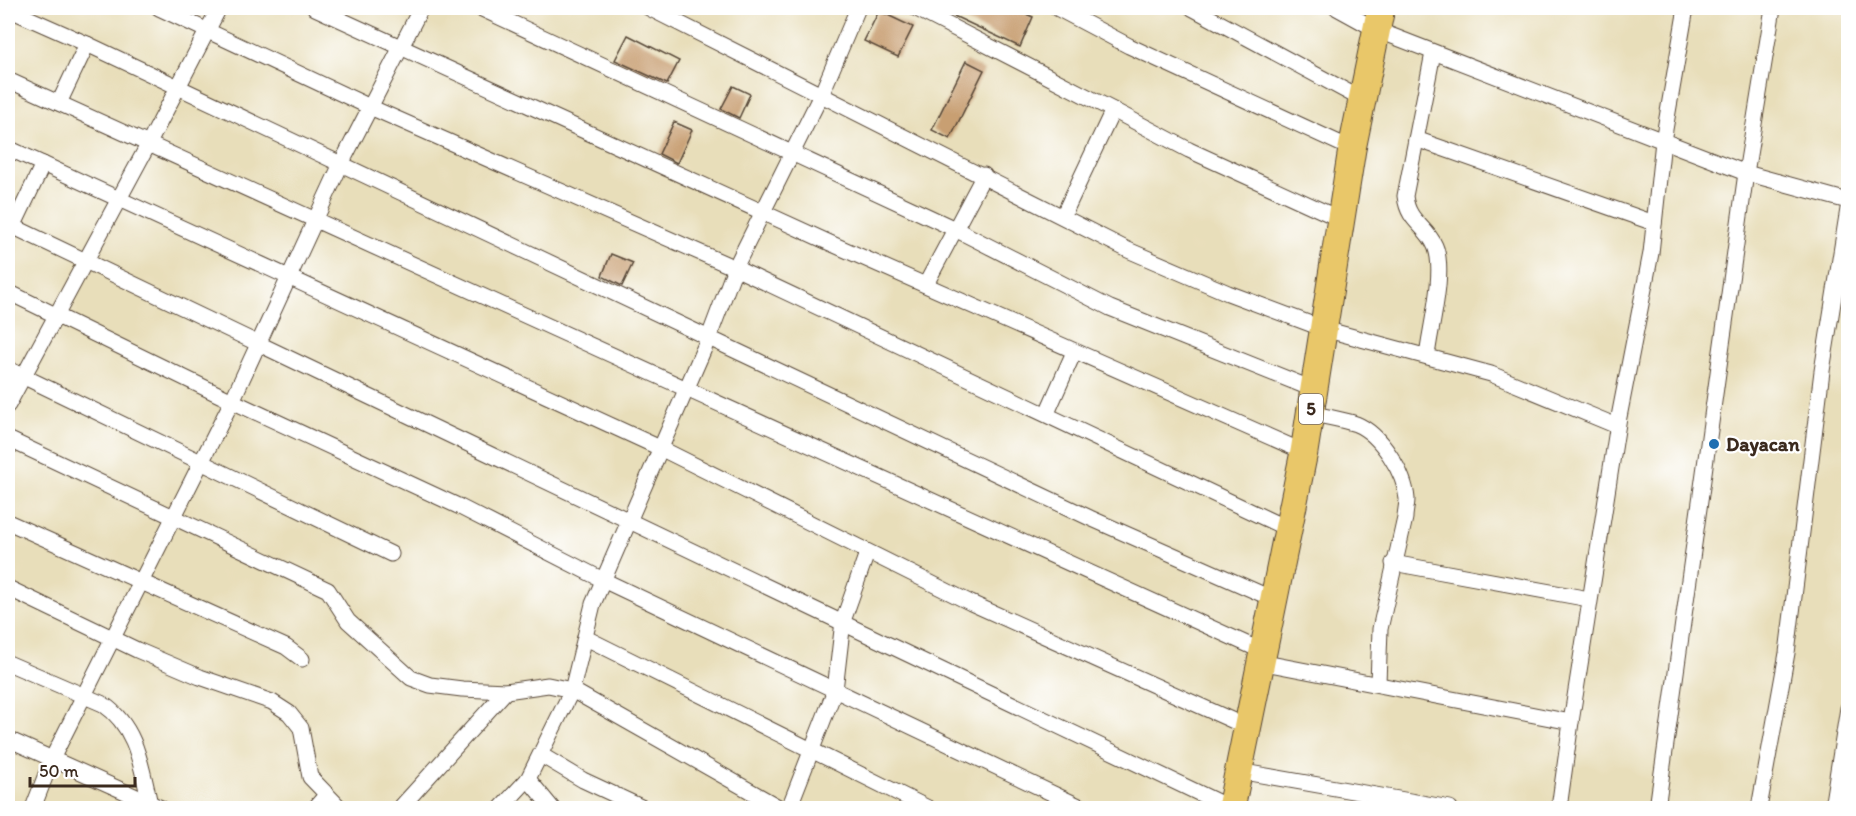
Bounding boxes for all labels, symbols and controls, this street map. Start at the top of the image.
road number: 5 [1299,394,1323,424]
place label: Dayacan [1726,432,1800,457]
marker: Dayacan [1707,437,1721,451]
scale bar [30,750,135,788]
text: 50 m [39,760,79,782]

